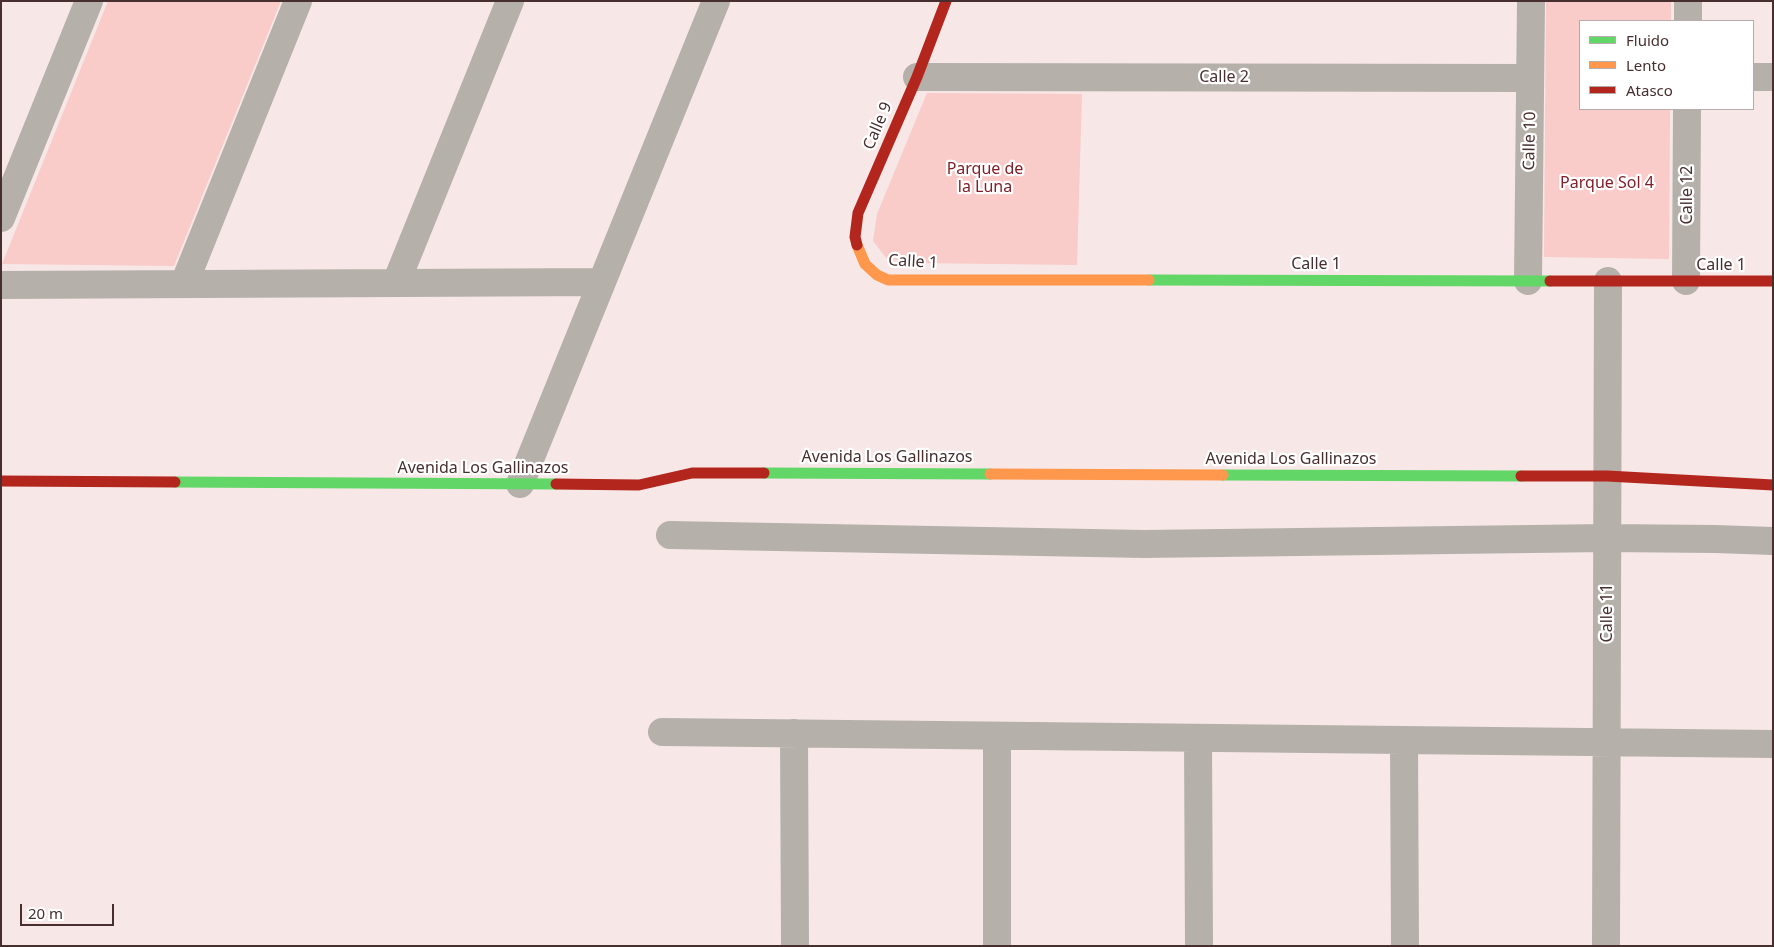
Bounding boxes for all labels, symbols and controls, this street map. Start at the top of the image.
legend [1579,20,1754,110]
text: Fluido [1626,30,1669,50]
text: Lento [1626,55,1666,75]
street label: Calle 2 [1199,67,1249,87]
text: Atasco [1626,80,1673,100]
street label: Calle 9 [859,99,897,153]
street label: Calle 10 [1520,111,1540,171]
park label: Parque de la Luna [947,159,1023,197]
street label: Calle 12 [1677,166,1697,224]
park label: Parque Sol 4 [1560,173,1654,193]
street label: Calle 1 [888,251,938,273]
street label: Calle 1 [1291,254,1341,274]
street label: Calle 1 [1696,255,1746,275]
street label: Avenida Los Gallinazos [802,447,972,467]
street label: Avenida Los Gallinazos [1206,449,1376,469]
street label: Avenida Los Gallinazos [398,458,568,478]
street label: Calle 11 [1597,584,1617,642]
scale bar [22,894,116,926]
text: 20 m [28,903,63,923]

